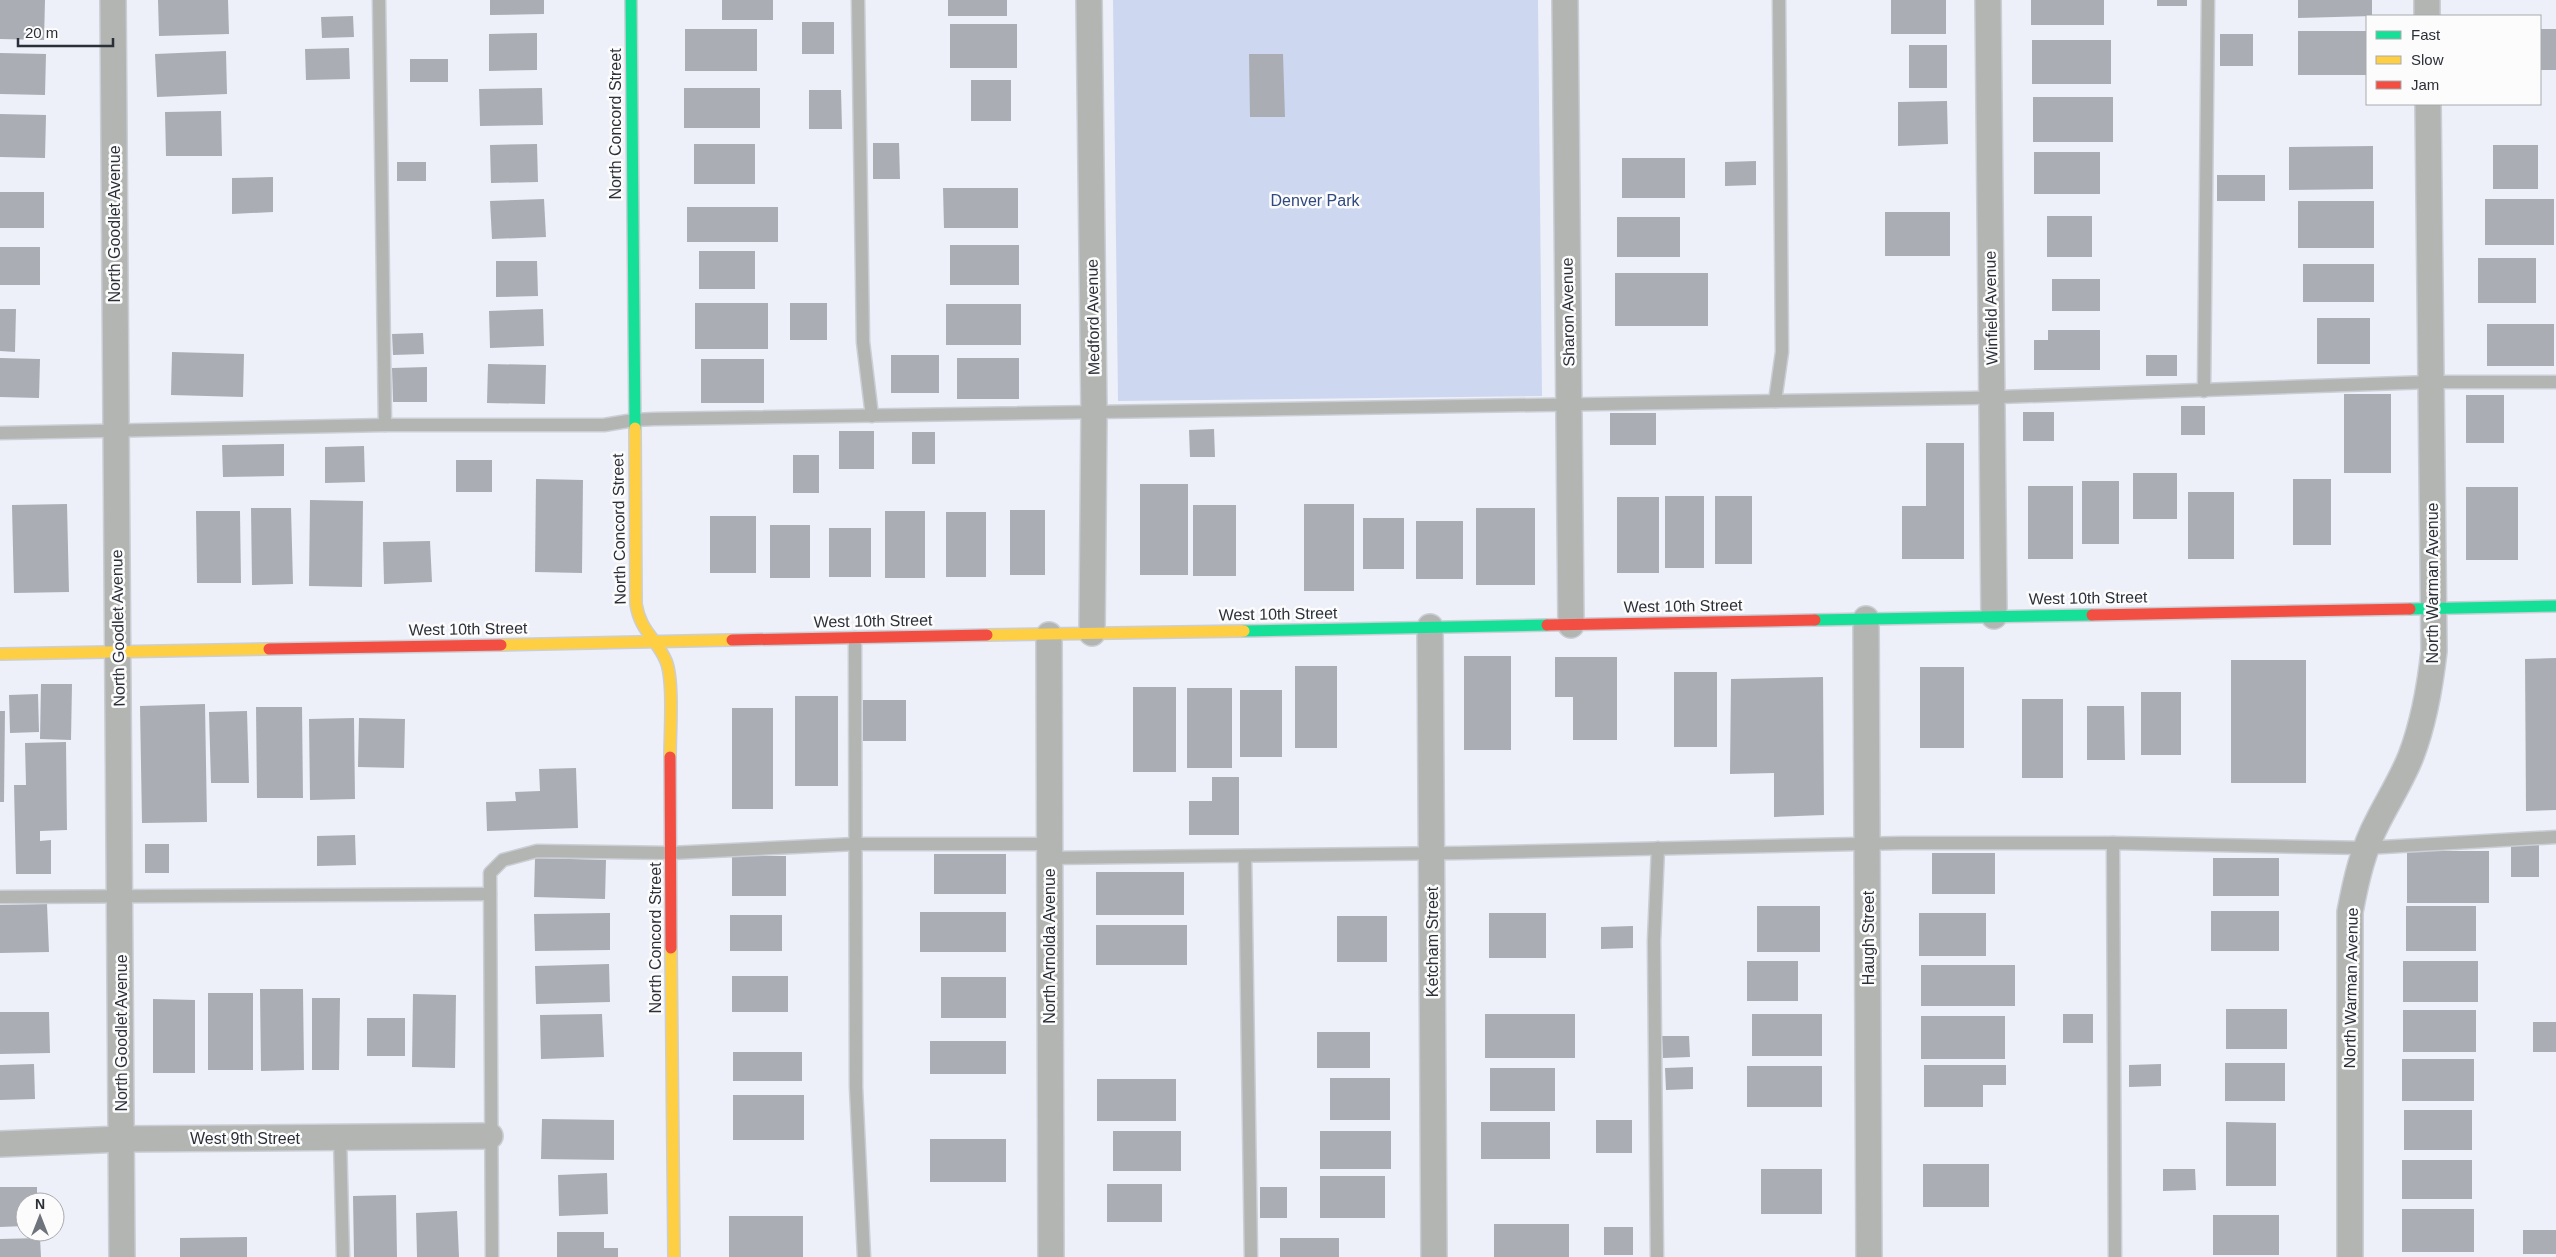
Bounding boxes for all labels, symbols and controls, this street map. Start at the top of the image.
scale bar [18,15,112,47]
legend [2366,15,2541,105]
text: 20 m [25,24,58,41]
text: Fast [2411,26,2441,43]
street label: North Concord Street [607,48,624,200]
text: Slow [2411,51,2444,68]
text: Jam [2411,76,2439,93]
street label: North Goodlet Avenue [106,145,123,303]
park label: Denver Park [1271,192,1360,209]
street label: Winfield Avenue [1982,251,2000,365]
street label: Sharon Avenue [1559,257,1577,367]
street label: Medford Avenue [1083,259,1103,375]
street label: North Concord Street [609,453,629,605]
street label: North Warman Avenue [2424,502,2441,663]
street label: North Goodlet Avenue [108,549,128,707]
street label: West 10th Street [2028,588,2148,608]
street label: West 10th Street [1623,596,1743,616]
street label: West 10th Street [1218,604,1338,624]
street label: West 10th Street [813,611,933,631]
street label: West 10th Street [408,619,528,639]
street label: North Concord Street [647,862,664,1014]
street label: North Arnolda Avenue [1041,868,1058,1024]
street label: Ketcham Street [1424,886,1441,997]
street label: Haugh Street [1860,890,1877,985]
street label: North Warman Avenue [2341,907,2361,1069]
street label: North Goodlet Avenue [113,954,130,1112]
street label: West 9th Street [190,1130,301,1147]
north arrow [15,1192,65,1242]
text: N [35,1196,45,1212]

